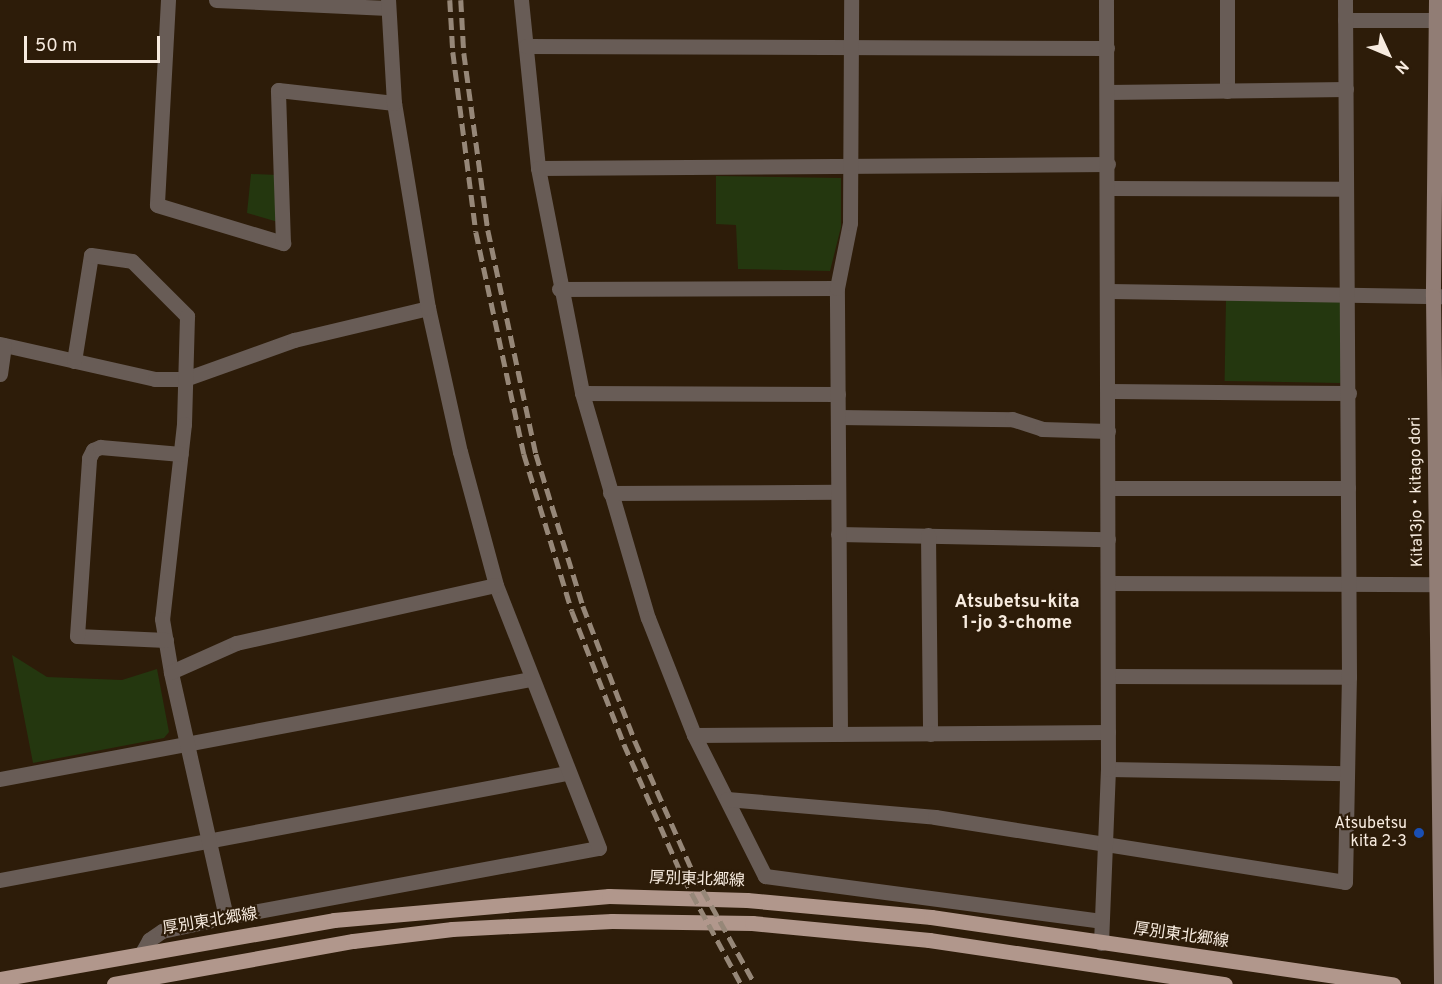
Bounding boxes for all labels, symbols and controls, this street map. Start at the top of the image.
scale bar [27,24,164,62]
north arrow [1358,24,1418,84]
text: 50 m [35,35,77,58]
text: N [1390,55,1412,78]
street label: Kita13jo・kitago dori [1406,417,1428,567]
district label: Atsubetsu-kita 1-jo 3-chome [954,593,1080,636]
place label: Atsubetsu kita 2-3 [1334,814,1407,852]
marker: Atsubetsu kita 2-3 [1412,826,1426,840]
street label: 厚別東北郷線 [649,869,745,891]
street label: 厚別東北郷線 [161,905,259,939]
street label: 厚別東北郷線 [1132,920,1230,952]

